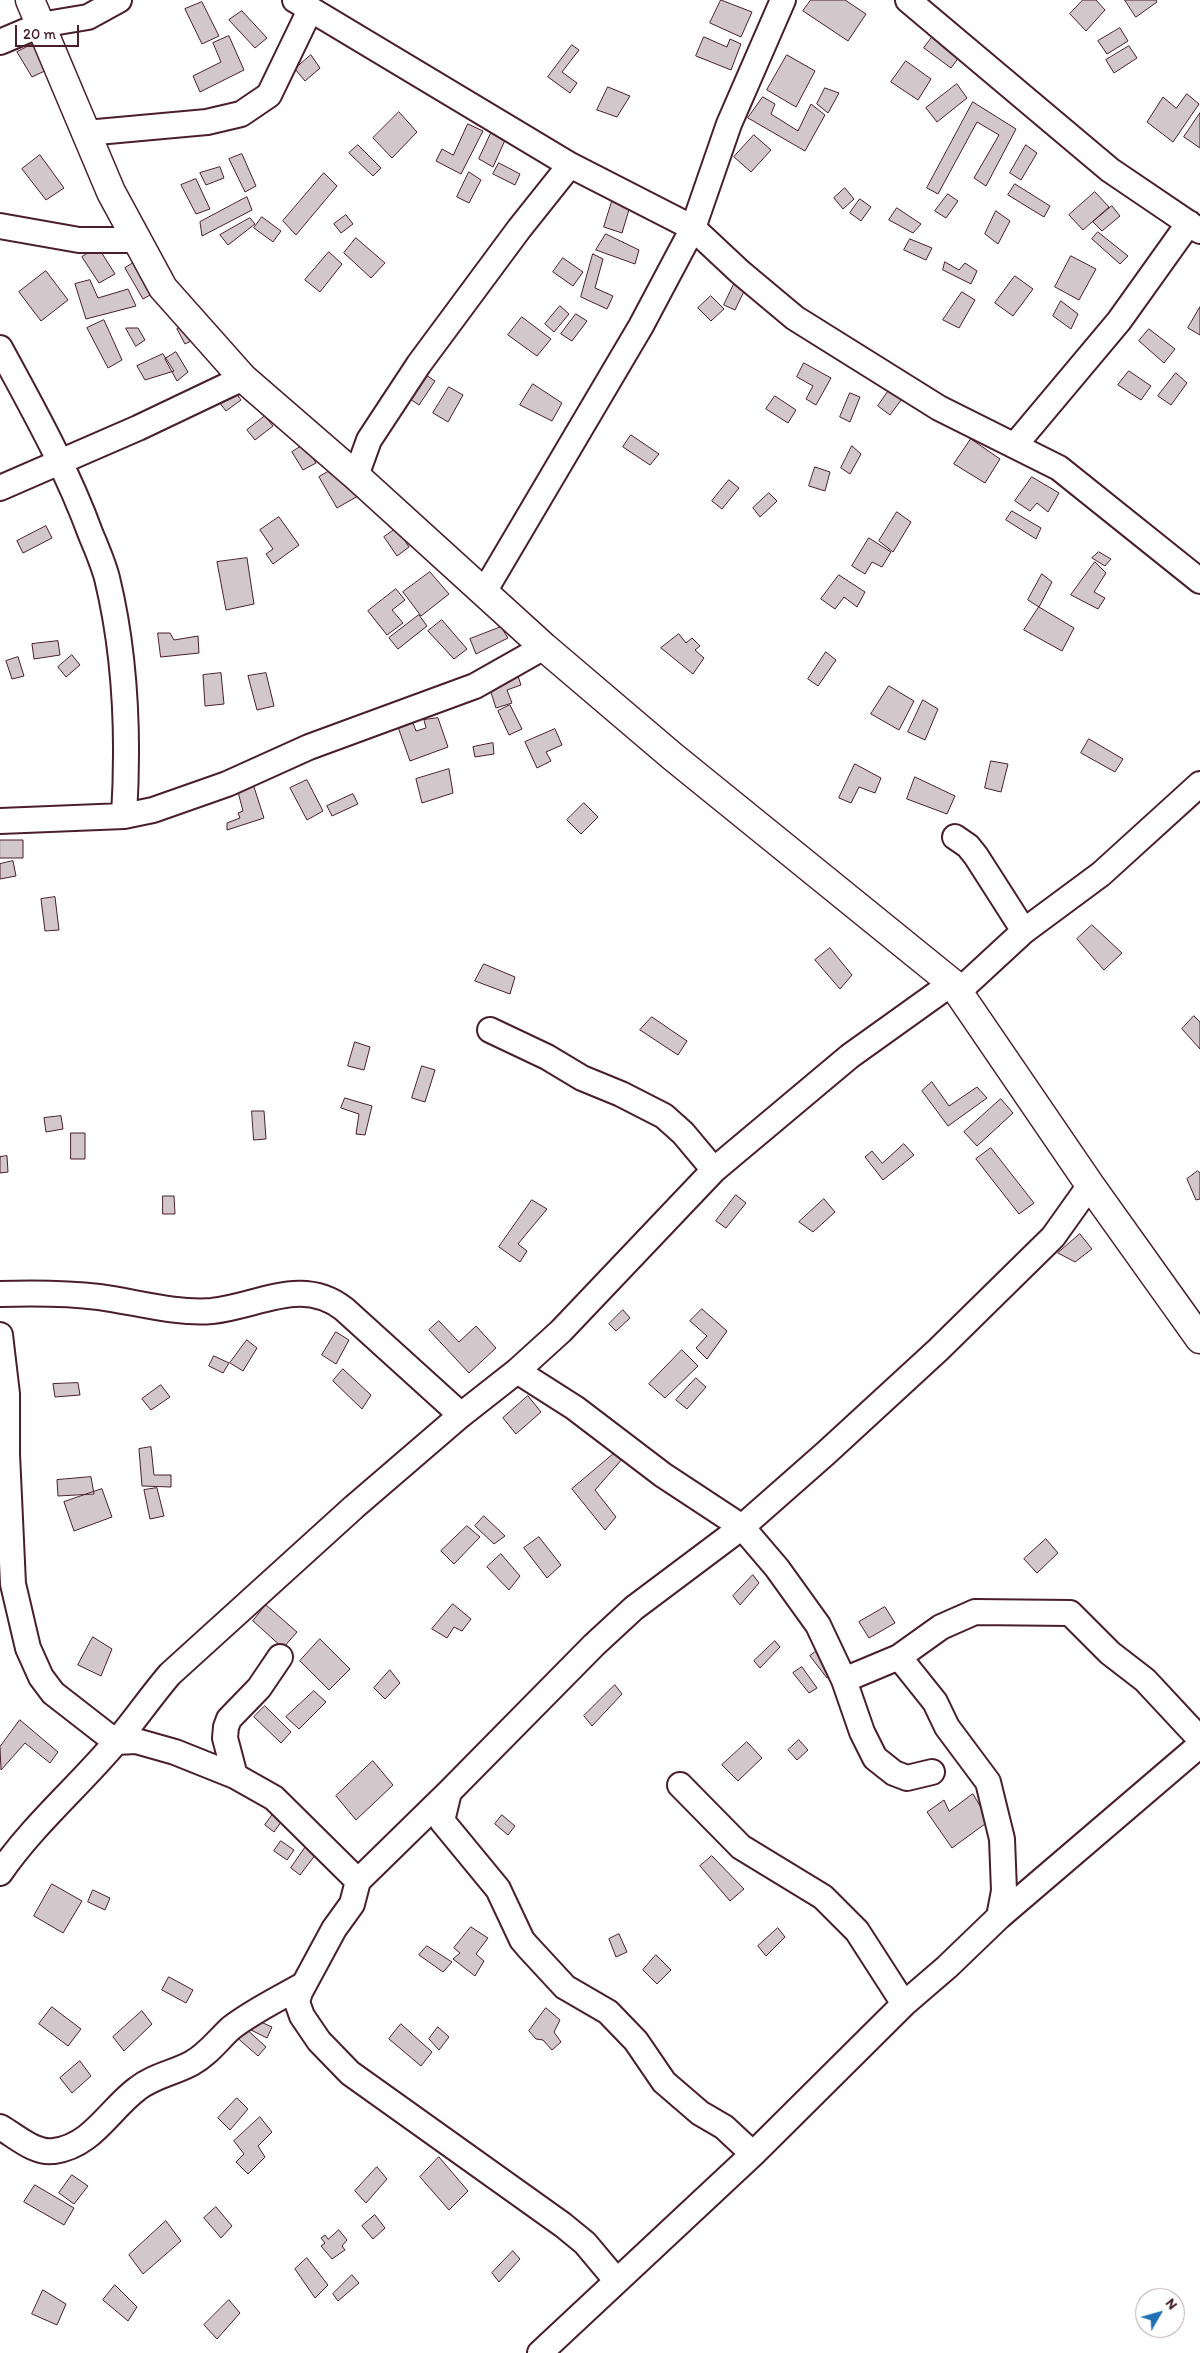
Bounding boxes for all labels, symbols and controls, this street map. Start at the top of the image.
scale bar [18,15,81,47]
text: 20 m [23,25,56,43]
north arrow [1135,2288,1185,2338]
text: N [1162,2295,1181,2313]

